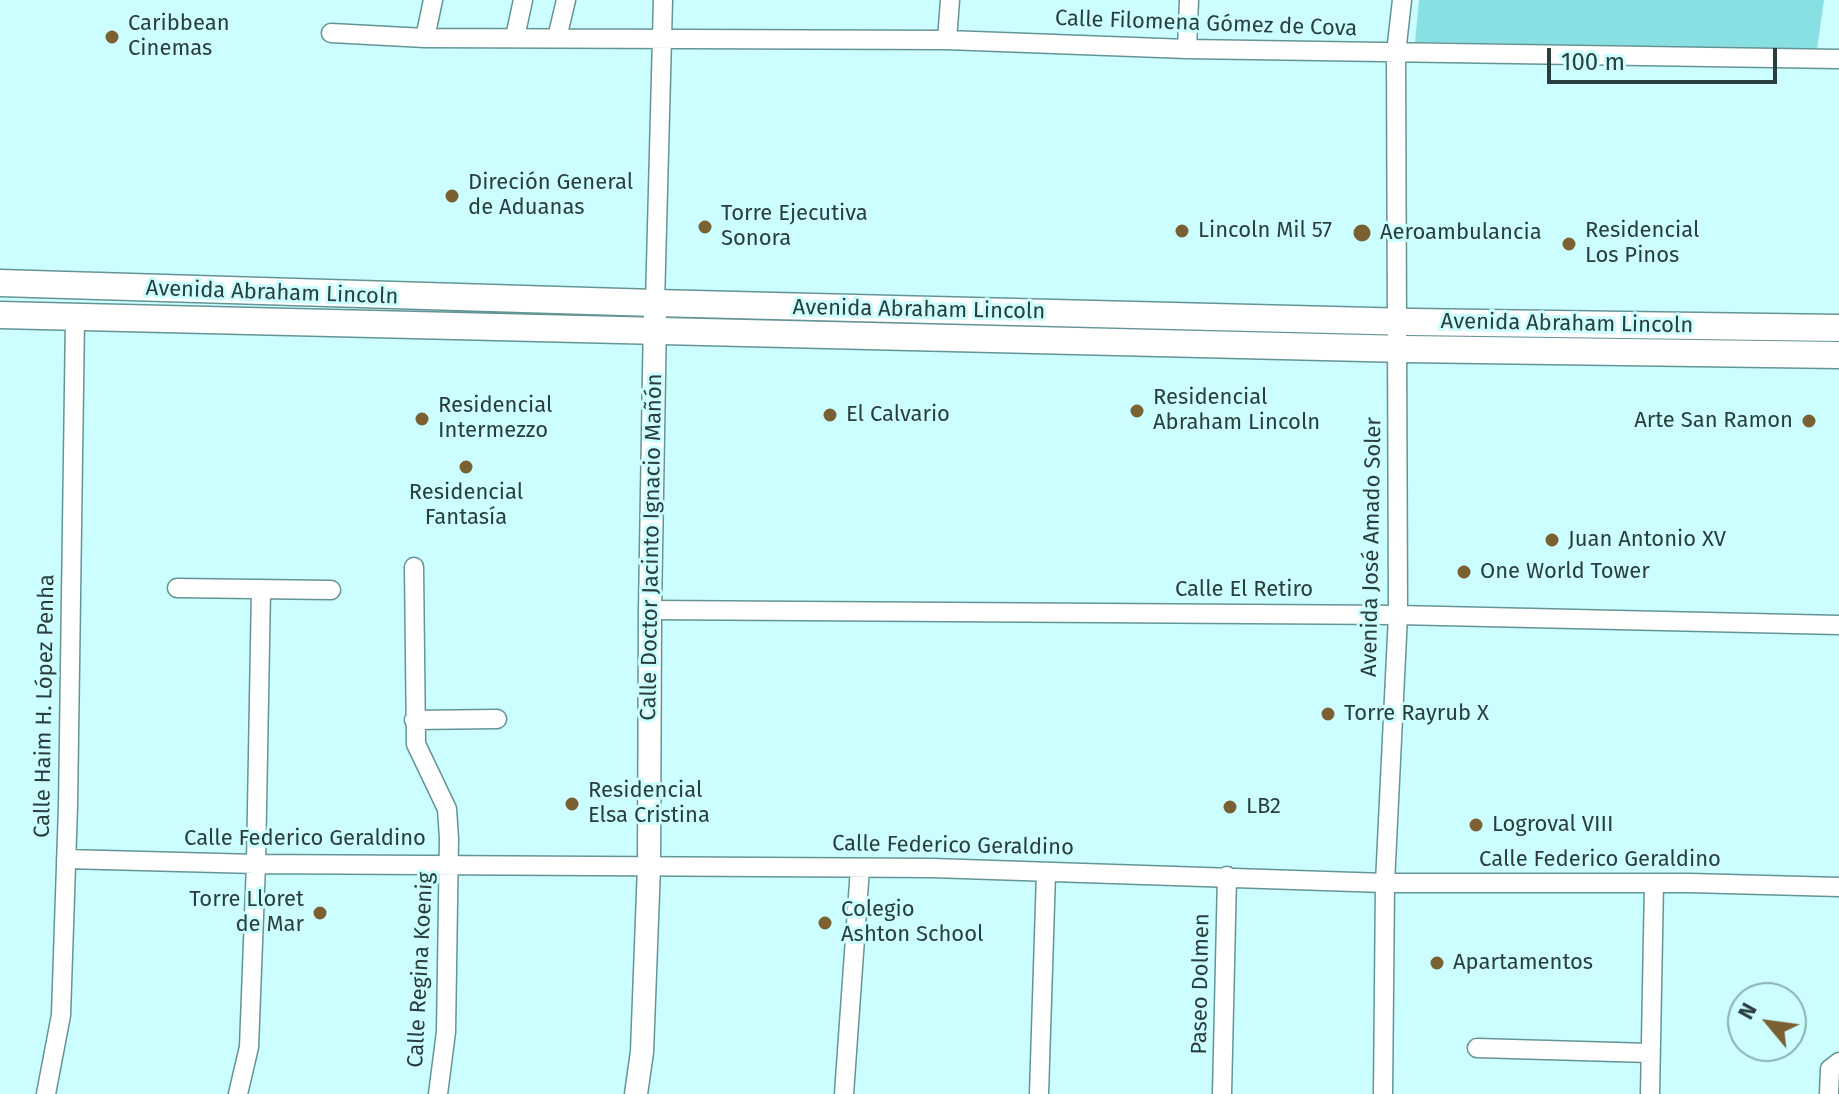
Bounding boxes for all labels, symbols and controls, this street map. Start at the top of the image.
street label: Calle Filomena Gómez de Cova [1054,6,1358,42]
place label: Caribbean Cinemas [128,11,230,62]
marker: Caribbean Cinemas [103,28,121,46]
scale bar [1551,32,1781,82]
text: 100 m [1561,48,1625,76]
place label: Direción General de Aduanas [468,170,633,222]
marker: Direción General de Aduanas [443,187,461,205]
place label: Torre Ejecutiva Sonora [721,201,868,252]
marker: Torre Ejecutiva Sonora [696,218,714,236]
place label: Lincoln Mil 57 [1198,218,1332,244]
place label: Residencial Los Pinos [1585,218,1699,270]
place label: Aeroambulancia [1380,220,1542,246]
marker: Lincoln Mil 57 [1173,222,1191,240]
marker: Aeroambulancia [1351,222,1373,244]
marker: Residencial Los Pinos [1560,235,1578,253]
street label: Avenida Abraham Lincoln [145,275,399,311]
street label: Avenida Abraham Lincoln [792,295,1046,325]
street label: Avenida Abraham Lincoln [1440,309,1694,339]
street label: Calle Doctor Jacinto Ignacio Mañón [636,373,668,721]
place label: Residencial Abraham Lincoln [1153,385,1320,436]
place label: Residencial Intermezzo [438,393,552,444]
place label: El Calvario [846,402,950,428]
marker: Residencial Abraham Lincoln [1128,402,1146,420]
marker: El Calvario [821,406,839,424]
place label: Arte San Ramon [1634,408,1793,434]
marker: Residencial Intermezzo [413,410,431,428]
marker: Arte San Ramon [1800,412,1818,430]
street label: Avenida José Amado Soler [1357,417,1387,677]
marker: Residencial Fantasía [457,458,475,476]
place label: Residencial Fantasía [409,480,523,532]
place label: Juan Antonio XV [1568,527,1726,553]
marker: Juan Antonio XV [1543,531,1561,549]
place label: One World Tower [1480,559,1650,585]
marker: One World Tower [1455,563,1473,581]
street label: Calle Haim H. López Penha [30,574,60,838]
street label: Calle El Retiro [1175,577,1313,603]
place label: Torre Rayrub X [1344,701,1489,727]
marker: Torre Rayrub X [1319,705,1337,723]
place label: Residencial Elsa Cristina [588,778,710,830]
place label: LB2 [1246,794,1281,820]
marker: Residencial Elsa Cristina [563,795,581,813]
marker: LB2 [1221,798,1239,816]
place label: Logroval VIII [1492,812,1613,838]
marker: Logroval VIII [1467,816,1485,834]
street label: Calle Federico Geraldino [184,826,426,852]
street label: Calle Federico Geraldino [832,831,1074,861]
street label: Calle Federico Geraldino [1479,847,1721,873]
street label: Calle Regina Koenig [403,872,439,1068]
place label: Torre Lloret de Mar [189,887,304,938]
place label: Colegio Ashton School [841,897,983,948]
marker: Torre Lloret de Mar [311,904,329,922]
street label: Paseo Dolmen [1187,913,1215,1055]
marker: Colegio Ashton School [816,914,834,932]
place label: Apartamentos [1453,950,1593,976]
marker: Apartamentos [1428,954,1446,972]
north arrow [1727,982,1807,1062]
text: N [1732,998,1763,1024]

